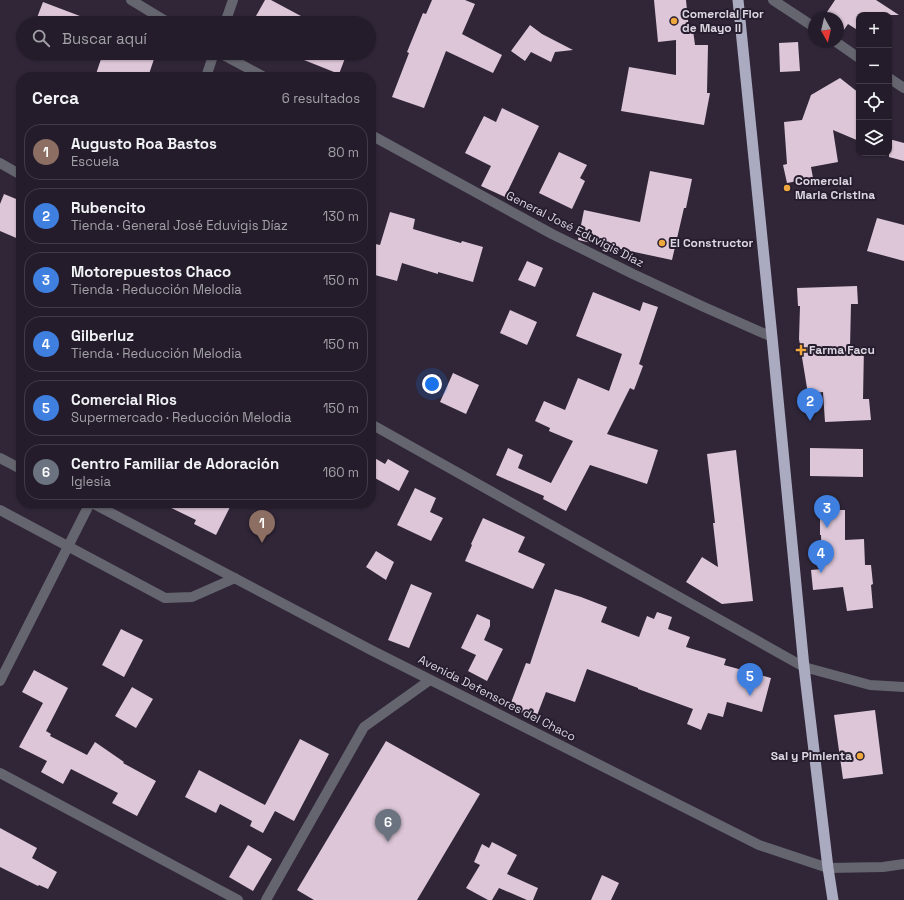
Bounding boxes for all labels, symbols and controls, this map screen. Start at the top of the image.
place label: Comercial Flor de Mayo II [682,6,764,36]
north arrow [808,12,844,48]
map controls [856,12,892,156]
button: + [856,12,892,48]
search box [16,16,376,60]
marker: Comercial Flor de Mayo II [669,16,679,26]
icon: search [30,27,52,49]
text: Buscar aquí [62,29,147,48]
button: − [856,48,892,84]
button: locate [856,84,892,120]
text: Cerca [32,87,79,109]
text: 6 resultados [282,90,360,107]
button: layers [856,120,892,156]
text: Augusto Roa Bastos [71,134,217,153]
text: 1 [43,144,49,161]
text: 80 m [328,144,359,161]
text: Escuela [71,153,119,170]
place label: Comercial Maria Cristina [795,173,875,203]
marker: Comercial Maria Cristina [782,183,792,193]
street label: General José Eduvigis Díaz [503,187,647,271]
text: Rubencito [71,198,146,217]
text: 2 [42,208,50,225]
text: 130 m [323,208,359,225]
text: Tienda · General José Eduvigis Díaz [71,217,288,234]
place label: El Constructor [670,235,754,251]
marker: El Constructor [657,238,667,248]
text: Motorepuestos Chaco [71,262,231,281]
text: 3 [42,272,50,289]
text: 150 m [323,272,359,289]
text: Tienda · Reducción Melodia [71,281,242,298]
text: Gilberluz [71,326,134,345]
text: 4 [42,336,50,353]
text: 150 m [323,336,359,353]
place label: Farma Facu [809,342,875,358]
text: Tienda · Reducción Melodia [71,345,242,362]
marker: Farma Facu [796,345,806,355]
your location [422,374,442,394]
pin: 2 [797,388,823,421]
text: Comercial Rios [71,390,177,409]
text: 5 [42,400,50,417]
text: 150 m [323,400,359,417]
text: Supermercado · Reducción Melodia [71,409,292,426]
text: Centro Familiar de Adoración [71,454,279,473]
text: 6 [42,464,50,481]
text: 160 m [323,464,359,481]
text: Iglesia [71,473,111,490]
pin: 3 [814,495,840,528]
pin: 1 [249,510,275,543]
pin: 4 [808,540,834,573]
street label: Avenida Defensores del Chaco [415,651,579,745]
pin: 5 [737,663,763,696]
place label: Sal y Pimienta [771,748,852,764]
marker: Sal y Pimienta [855,751,865,761]
pin: 6 [375,809,401,842]

